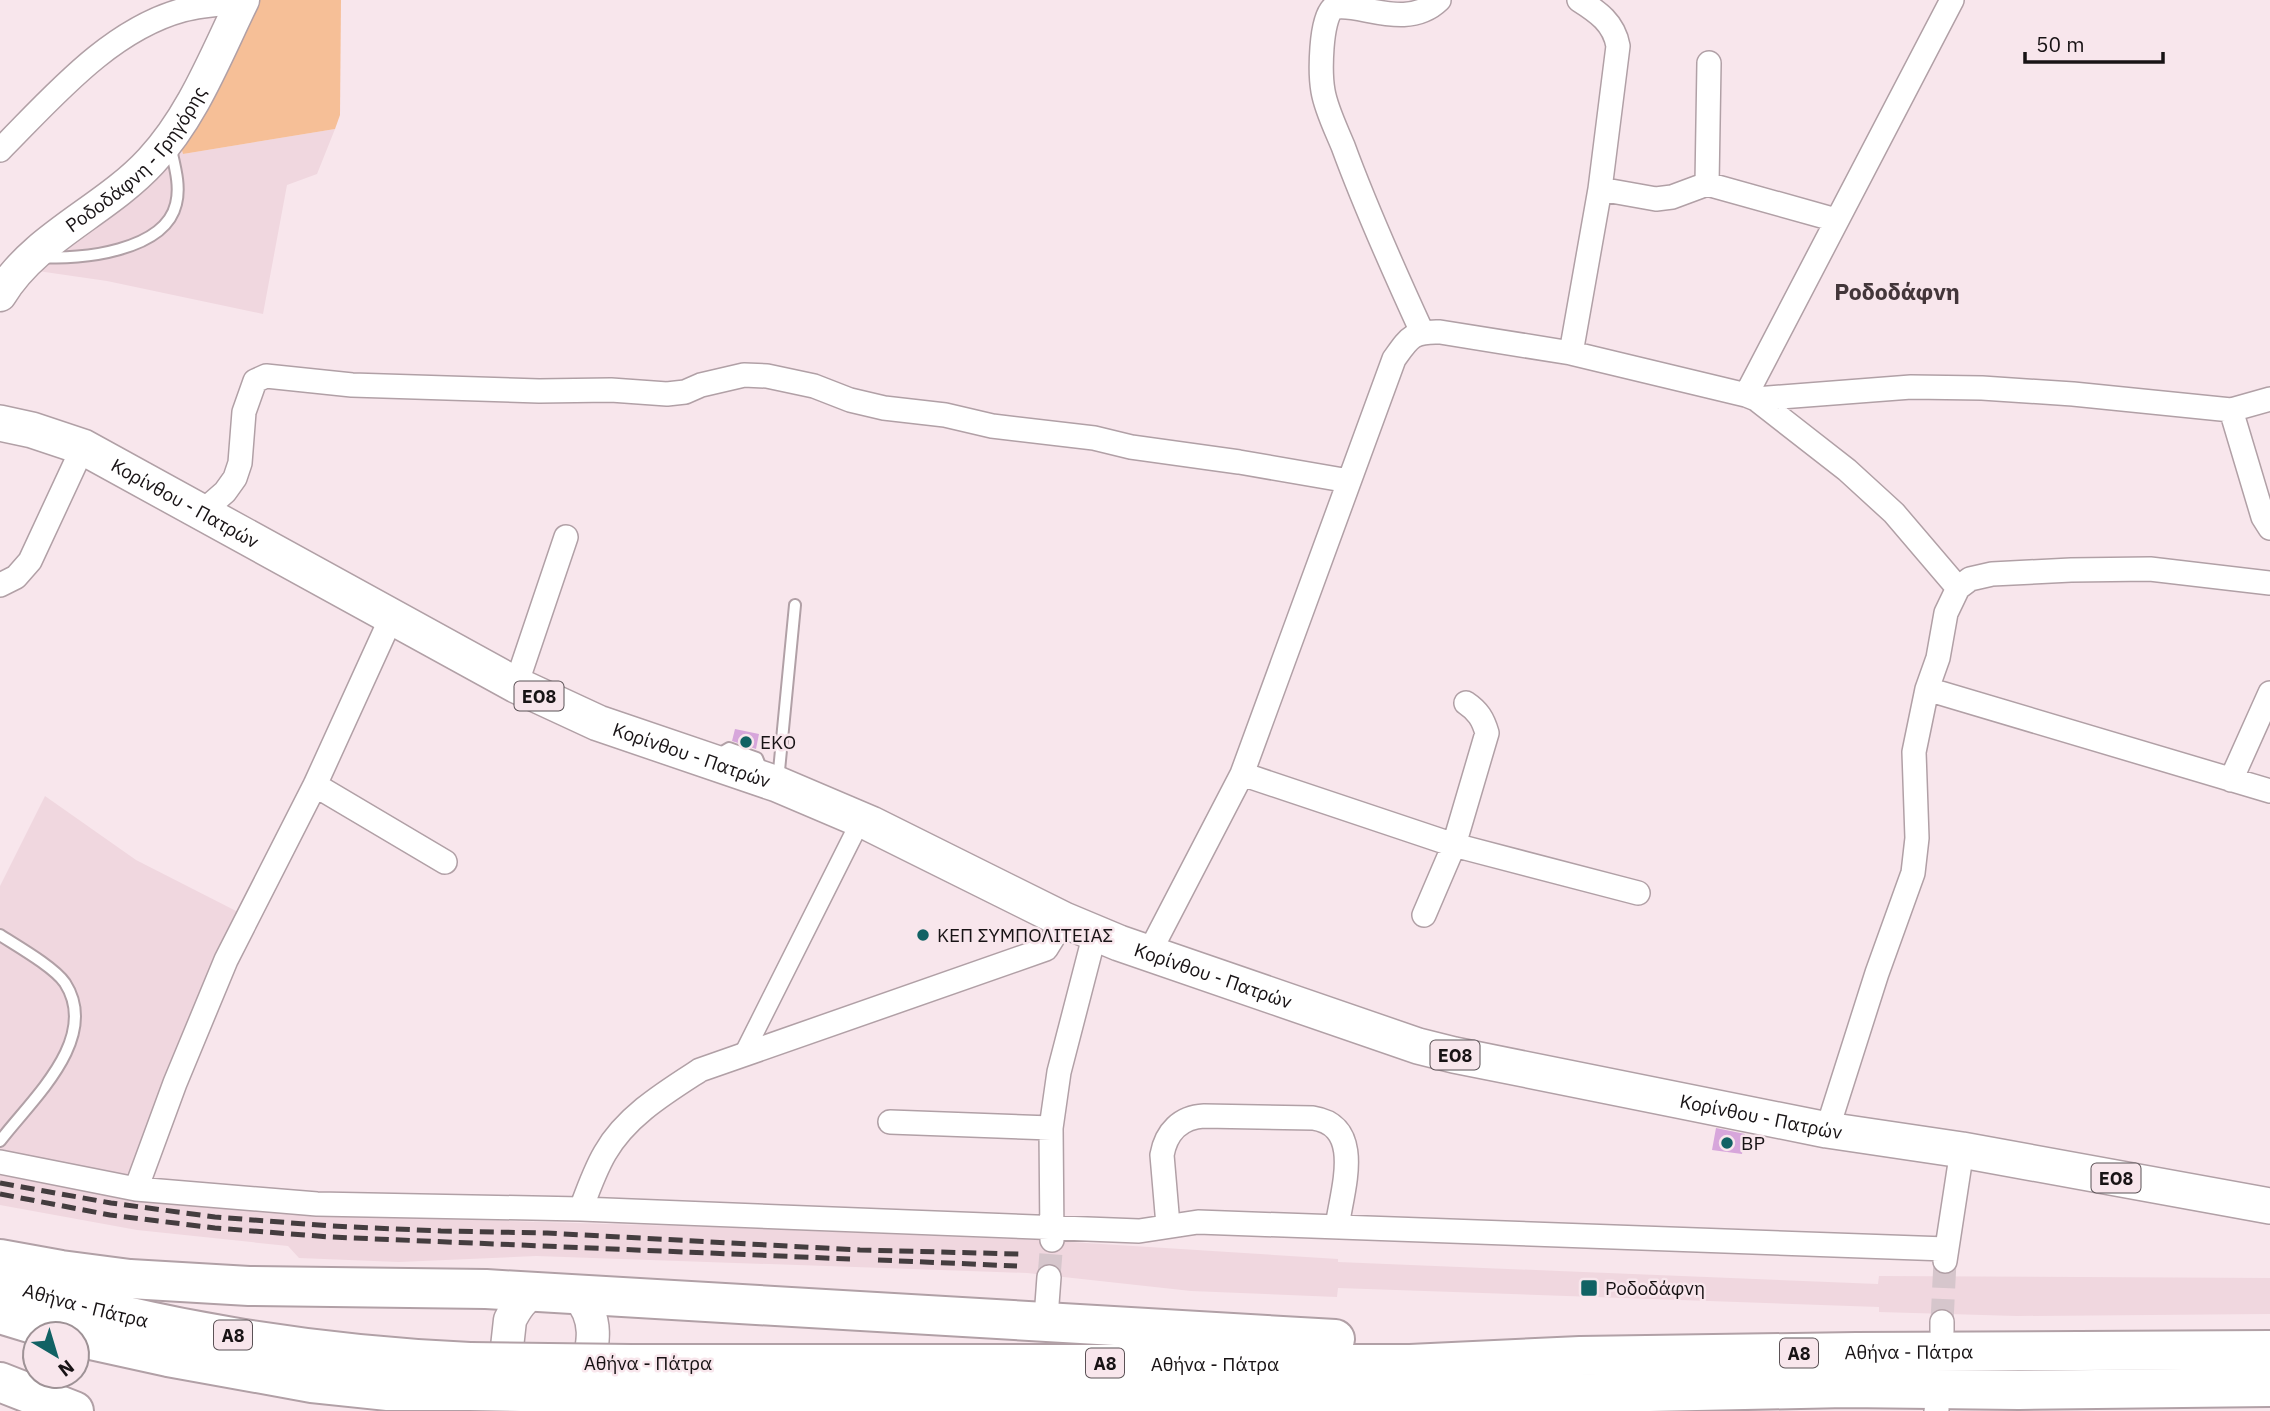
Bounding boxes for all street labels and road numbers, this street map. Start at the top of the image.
street label: Ροδοδάφνη - Γρηγόρης [61,82,211,237]
street label: Κορίνθου - Πατρών [107,453,263,554]
road number: ΕΟ8 [514,682,564,710]
street label: Κορίνθου - Πατρών [610,717,774,793]
street label: Κορίνθου - Πατρών [1131,937,1295,1014]
road number: ΕΟ8 [1430,1040,1480,1070]
street label: Κορίνθου - Πατρών [1678,1089,1844,1144]
road number: ΕΟ8 [2092,1163,2140,1192]
street label: Αθήνα - Πάτρα [20,1278,151,1333]
road number: Α8 [214,1320,252,1350]
road number: Α8 [1780,1338,1818,1368]
street label: Αθήνα - Πάτρα [1844,1339,1973,1364]
road number: Α8 [1086,1348,1124,1378]
street label: Αθήνα - Πάτρα [584,1351,712,1375]
street label: Αθήνα - Πάτρα [1151,1352,1279,1376]

